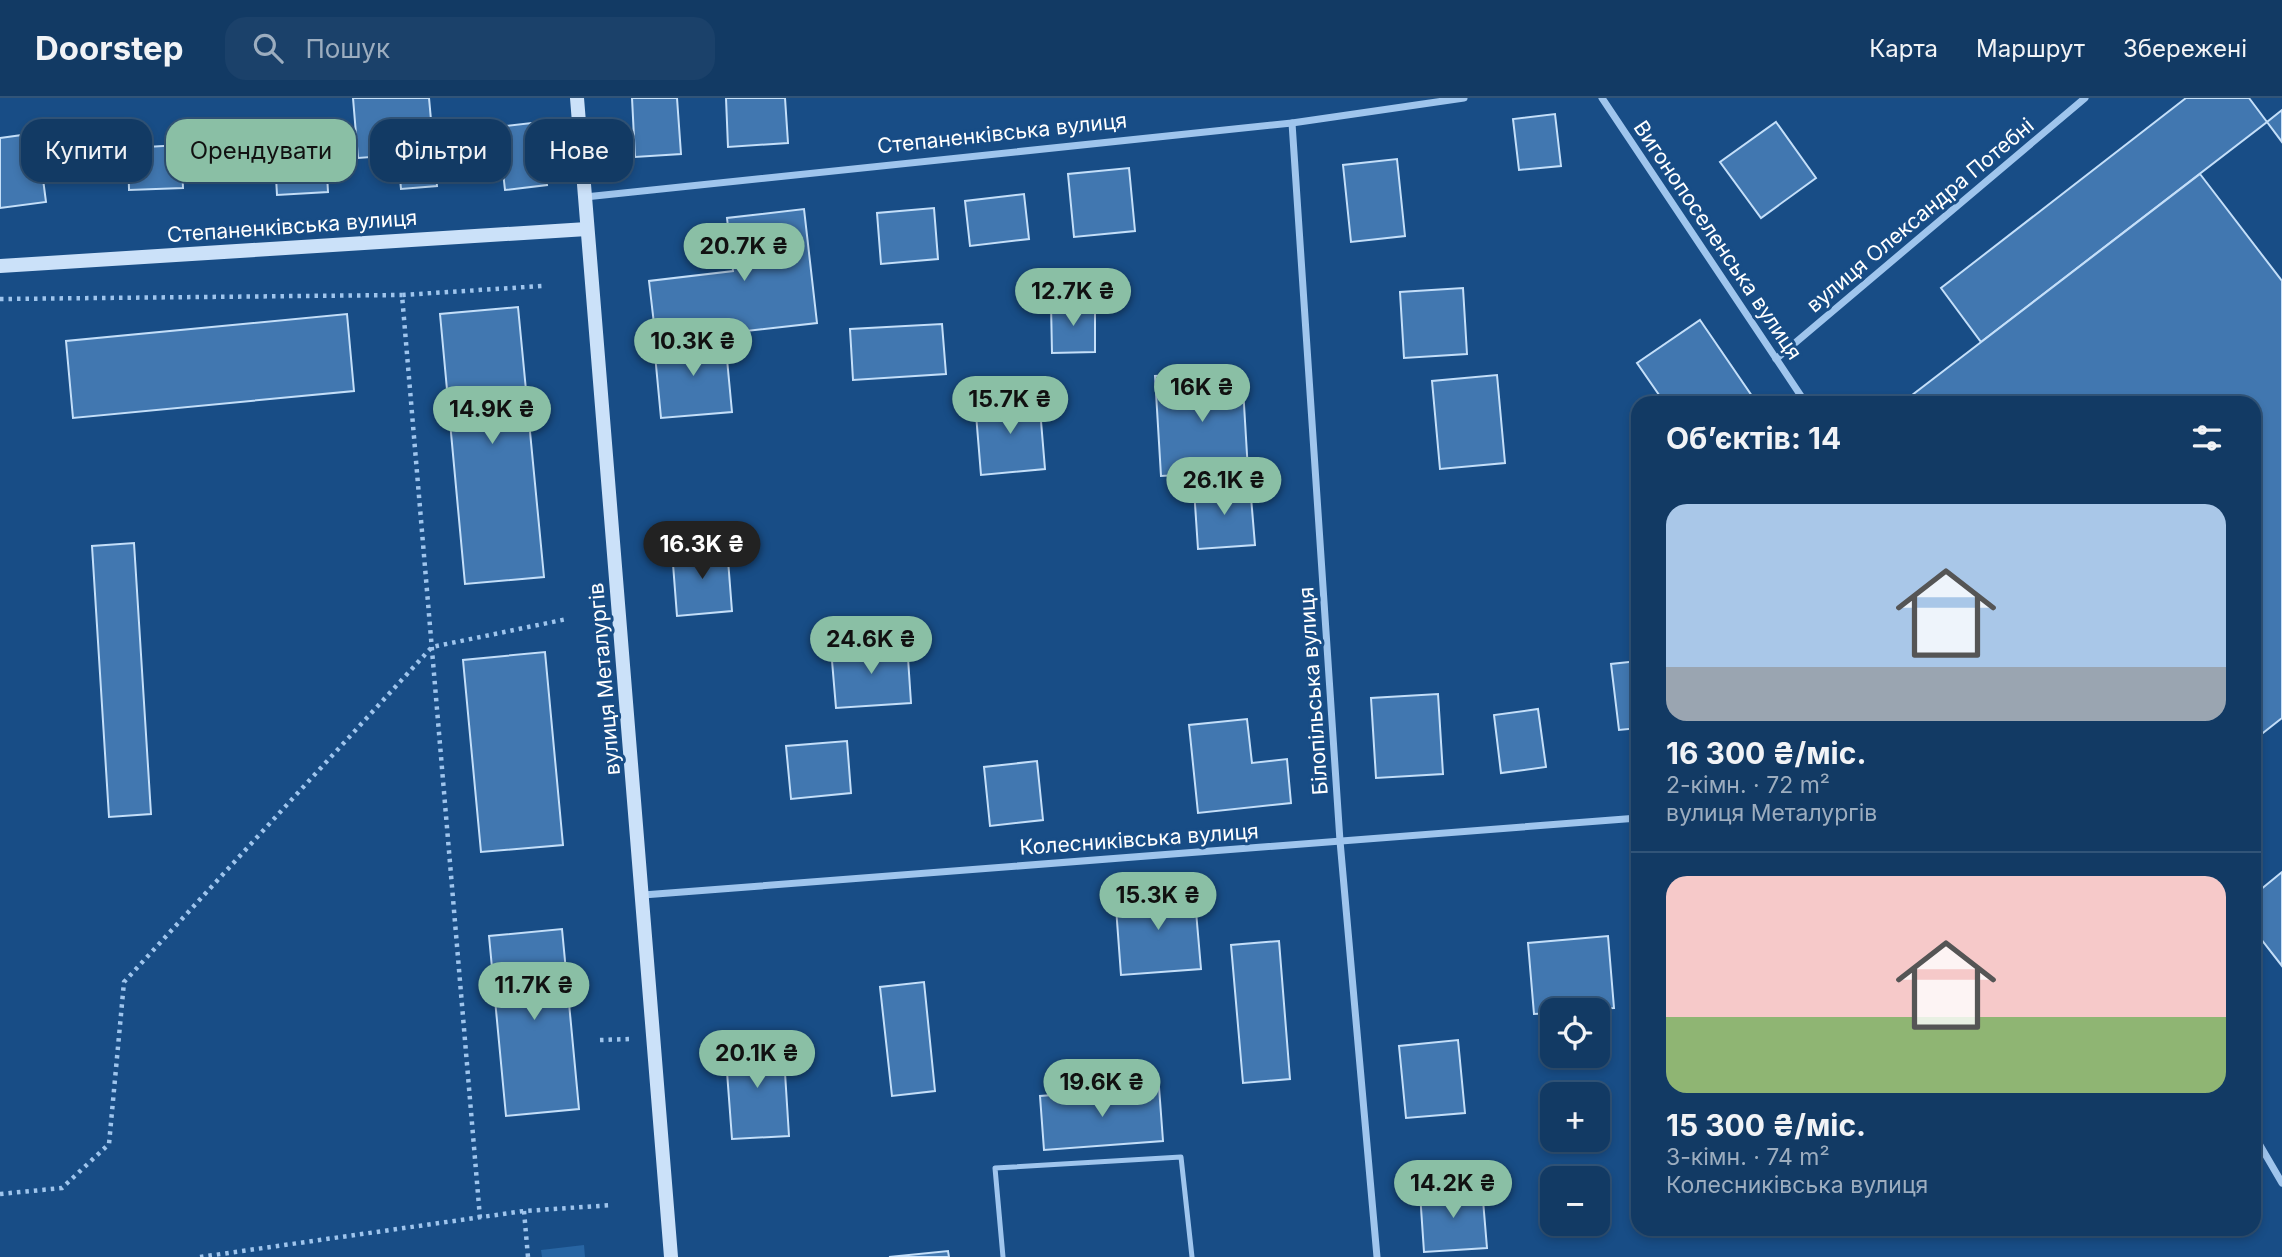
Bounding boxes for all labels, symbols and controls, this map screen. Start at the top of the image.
search box [225,17,715,80]
text: Doorstep [35,28,183,68]
icon: search [249,29,287,67]
text: Пошук [305,33,390,64]
text: Карта [1869,34,1938,63]
text: Маршрут [1976,34,2085,63]
text: Збережені [2123,34,2247,63]
street label: Степаненківська вулиця [876,107,1128,159]
street label: вулиця Олександра Потебні [1801,113,2039,317]
street label: Вигонопоселенська вулиця [1629,116,1807,364]
chip: Купити [21,119,152,182]
chip: Орендувати [166,119,356,182]
chip: Фільтри [370,119,511,182]
chip: Нове [525,119,633,182]
street label: Степаненківська вулиця [166,205,418,247]
pin: 20.7K ₴ [679,223,809,283]
text: 20.7K ₴ [700,232,788,260]
pin: 12.7K ₴ [1008,268,1138,328]
text: 12.7K ₴ [1031,277,1115,305]
pin: 10.3K ₴ [628,318,758,378]
text: 10.3K ₴ [650,327,736,355]
pin: 16K ₴ [1153,364,1251,424]
text: 16K ₴ [1170,373,1234,401]
pin: 15.7K ₴ [945,376,1075,436]
text: 15.7K ₴ [968,385,1052,413]
pin: 14.9K ₴ [427,386,557,446]
text: 14.9K ₴ [449,395,535,423]
icon: filters [2188,419,2226,457]
text: Об’єктів: 14 [1666,420,1841,456]
pin: 26.1K ₴ [1159,458,1289,517]
text: 26.1K ₴ [1182,466,1266,494]
pin: 16.3K ₴ [637,522,767,581]
text: 16.3K ₴ [659,530,745,558]
icon: home [1883,550,2009,676]
street label: вулиця Металургів [583,582,625,776]
street label: Білопільська вулиця [1293,586,1333,796]
pin: 24.6K ₴ [806,616,936,676]
text: 24.6K ₴ [826,625,916,653]
text: 16 300 ₴/міс. [1666,735,1866,771]
text: 2-кімн. · 72 m² [1666,771,1830,799]
text: вулиця Металургів [1666,799,1877,827]
street label: Колесниківська вулиця [1019,818,1259,860]
pin: 15.3K ₴ [1093,872,1223,932]
text: 15.3K ₴ [1115,881,1201,909]
icon: home [1883,922,2009,1048]
pin: 11.7K ₴ [469,962,599,1022]
text: 11.7K ₴ [494,971,574,999]
map controls [1540,998,1610,1236]
button: locate [1540,998,1610,1068]
pin: 20.1K ₴ [692,1030,822,1090]
text: 20.1K ₴ [715,1039,799,1067]
pin: 19.6K ₴ [1037,1060,1167,1119]
text: 19.6K ₴ [1059,1068,1145,1096]
button: + [1540,1082,1610,1152]
text: 15 300 ₴/міс. [1666,1107,1866,1143]
text: 3-кімн. · 74 m² [1666,1143,1830,1171]
pin: 14.2K ₴ [1388,1160,1518,1220]
button: − [1540,1166,1610,1236]
text: 14.2K ₴ [1410,1169,1496,1197]
text: Колесниківська вулиця [1666,1171,1928,1199]

